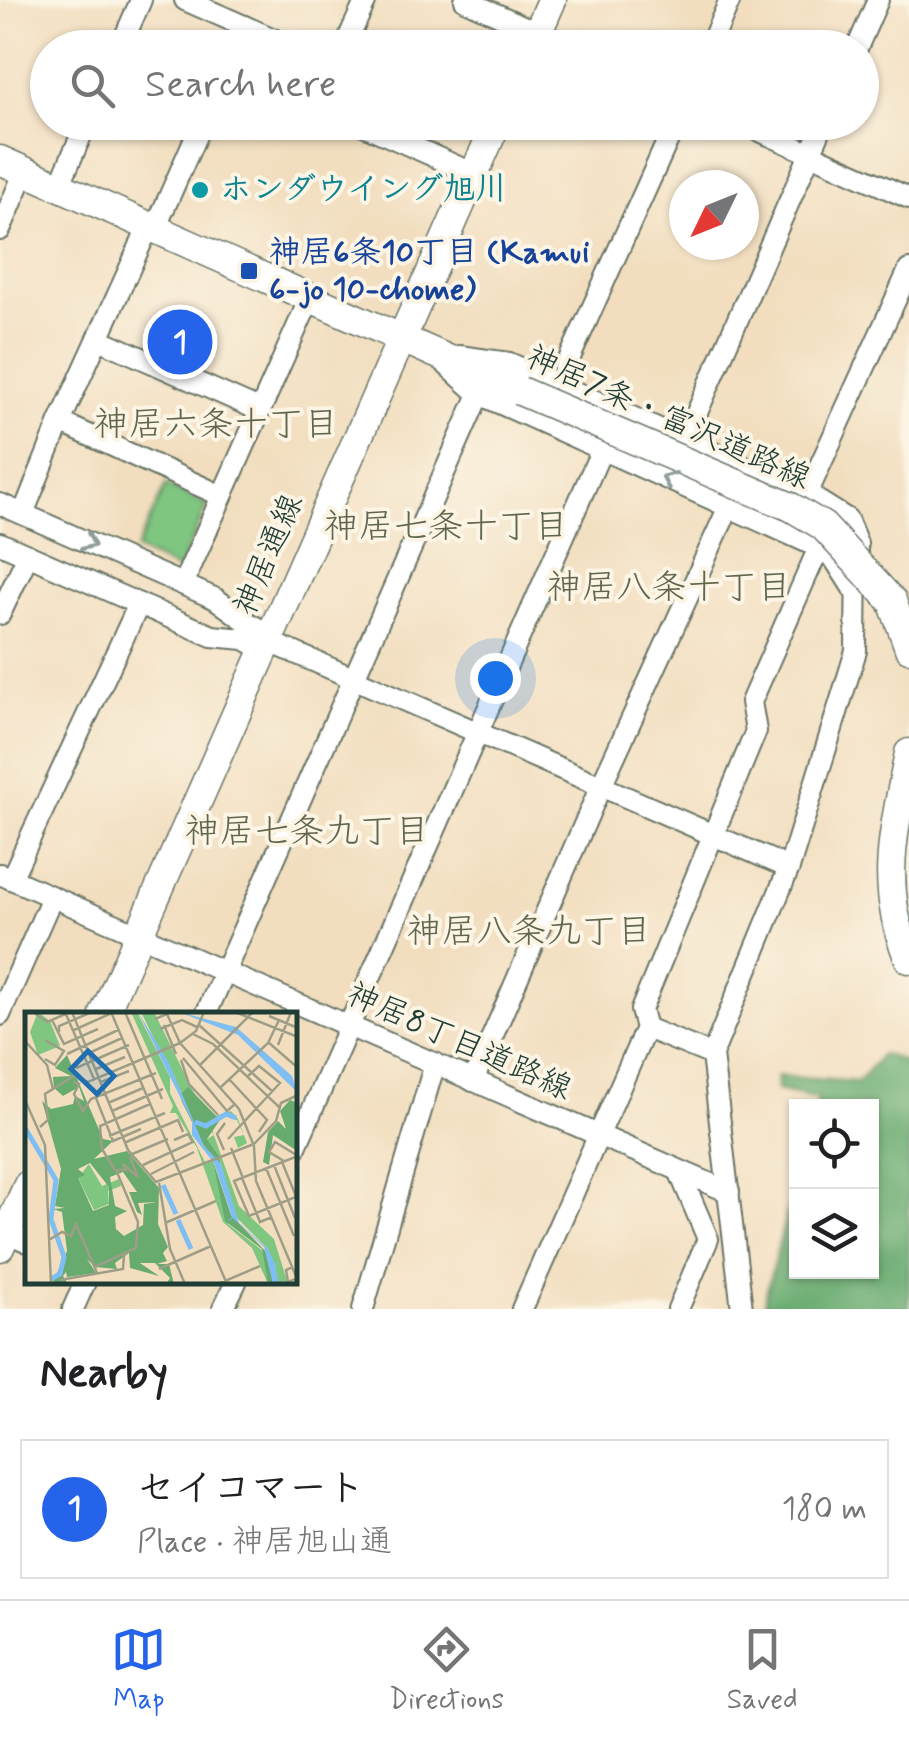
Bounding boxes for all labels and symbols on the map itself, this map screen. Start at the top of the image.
place label: ホンダウイング旭川 [220,169,507,211]
north arrow [669,170,759,260]
marker: ホンダウイング旭川 [189,179,211,201]
place label: 神居6条10丁目 (Kamui 6-jo 10-chome) [269,232,589,311]
marker: 神居6条10丁目 (Kamui 6-jo 10-chome) [238,260,260,282]
pin: 1 [148,304,212,380]
street label: 神居7条・富沢道路線 [519,336,817,500]
district label: 神居六条十丁目 [93,402,339,448]
one-way arrow [660,471,678,491]
street label: 神居通線 [225,488,313,622]
district label: 神居七条十丁目 [323,504,569,550]
one-way arrow [79,531,97,551]
district label: 神居八条十丁目 [546,565,792,611]
your location [470,653,521,704]
district label: 神居七条九丁目 [184,809,430,855]
district label: 神居八条九丁目 [406,909,652,955]
street label: 神居8丁目道路線 [340,974,578,1110]
inset map [25,1012,298,1284]

